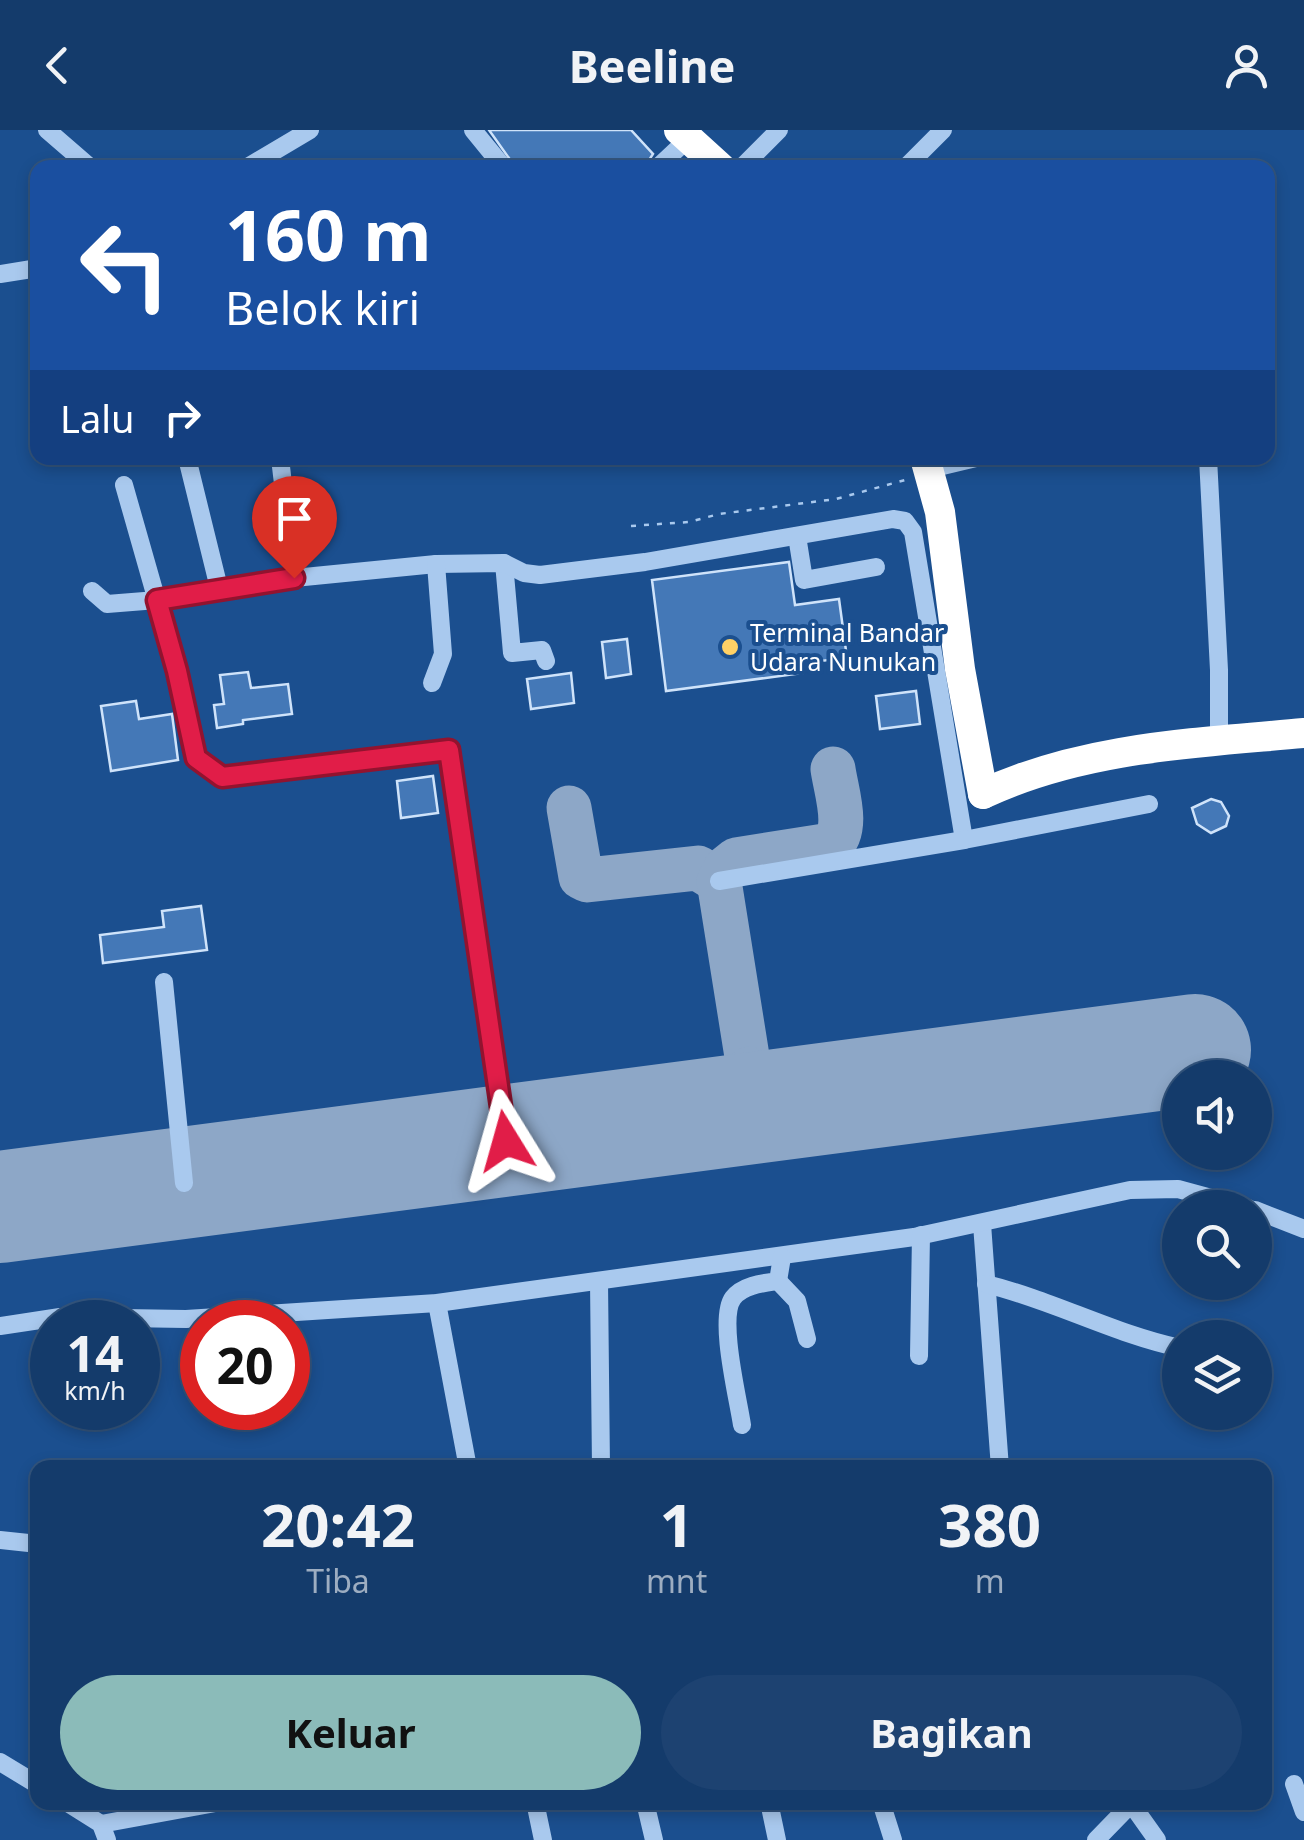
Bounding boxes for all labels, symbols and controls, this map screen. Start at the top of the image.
text: Beeline [569,35,735,96]
icon: back [30,38,85,93]
icon: person [1219,38,1274,93]
text: 160 m [225,186,432,282]
icon: left [60,200,190,330]
text: Belok kiri [225,277,420,338]
icon: right [155,390,210,445]
text: Lalu [60,392,135,444]
pin [252,476,337,579]
icon: arrive [267,491,322,546]
place label: Terminal Bandar Udara Nunukan [750,615,944,678]
marker: Terminal Bandar Udara Nunukan [719,636,741,658]
map controls [1162,1060,1272,1430]
button: sound [1162,1060,1272,1170]
position arrow [454,1089,558,1193]
button: search [1162,1190,1272,1300]
speed limit sign: 20 [180,1300,310,1430]
text: 14 [66,1319,124,1387]
button: layers [1162,1320,1272,1430]
text: km/h [64,1373,126,1407]
text: 20:42 [261,1483,415,1565]
text: 1 [659,1483,694,1565]
text: 380 [938,1483,1041,1565]
text: Tiba [306,1559,370,1602]
text: mnt [646,1559,707,1602]
text: m [975,1559,1005,1602]
button: Keluar [60,1675,641,1790]
button: Bagikan [661,1675,1242,1790]

